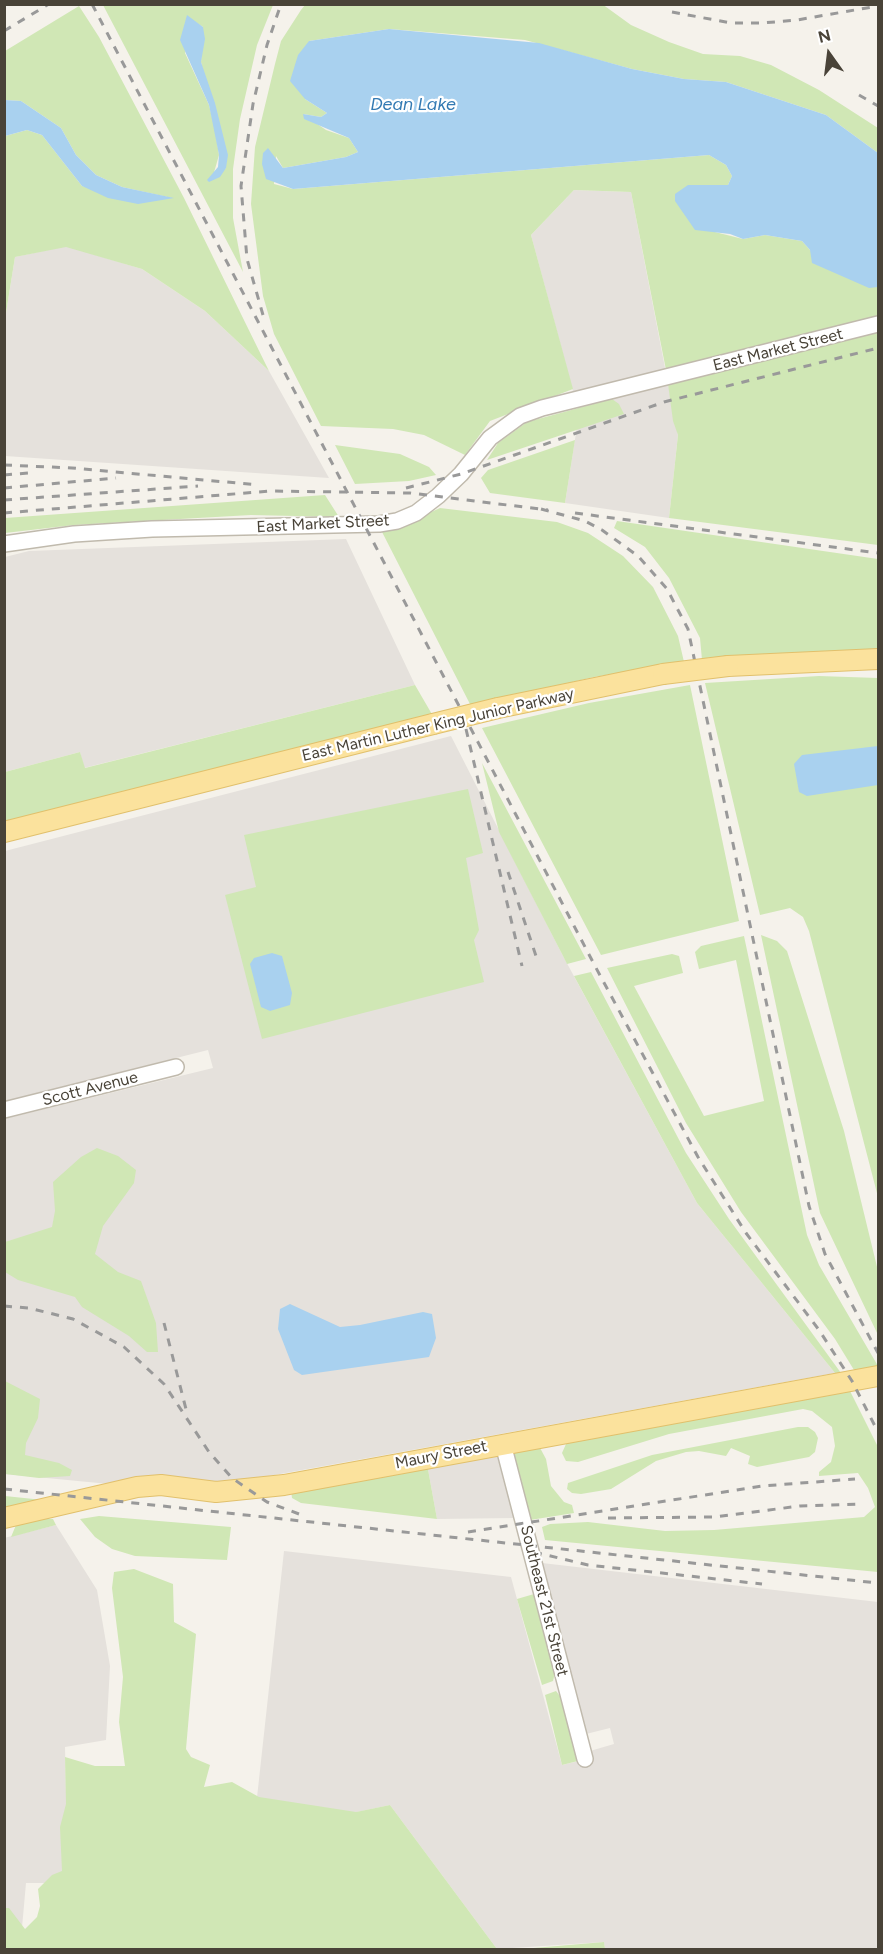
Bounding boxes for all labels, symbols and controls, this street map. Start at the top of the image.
north arrow [799,24,859,84]
text: N [816,25,833,47]
water label: Dean Lake [370,94,456,116]
street label: East Market Street [711,325,845,375]
street label: East Market Street [256,511,390,537]
street label: East Martin Luther King Junior Parkway [300,684,576,766]
street label: Scott Avenue [40,1068,140,1110]
street label: Maury Street [393,1437,489,1473]
street label: Southeast 21st Street [516,1523,572,1679]

